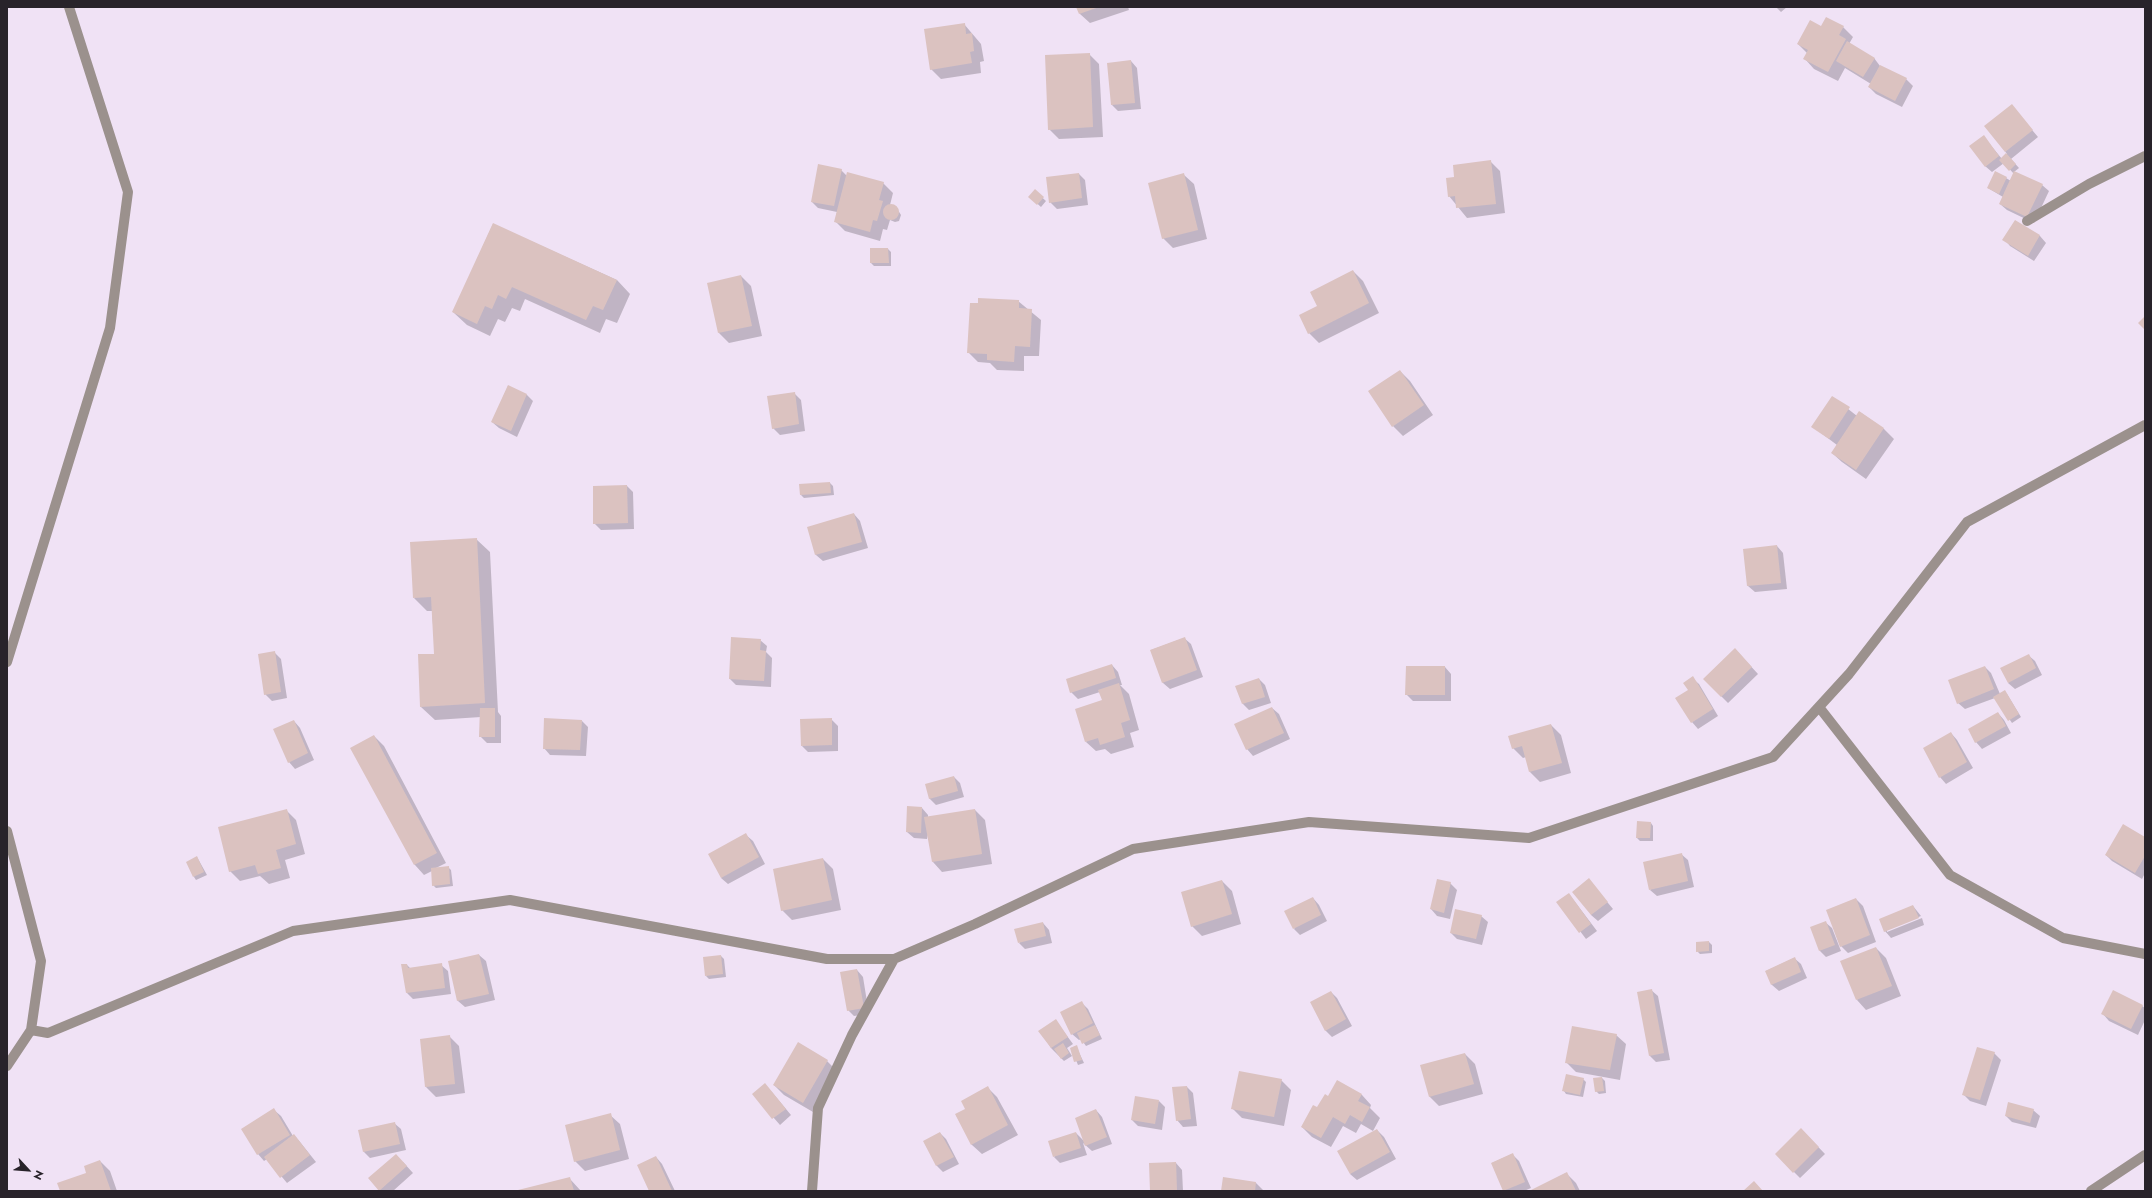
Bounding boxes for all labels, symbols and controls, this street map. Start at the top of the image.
north arrow [8,1150,48,1190]
text: N [30,1168,48,1183]

